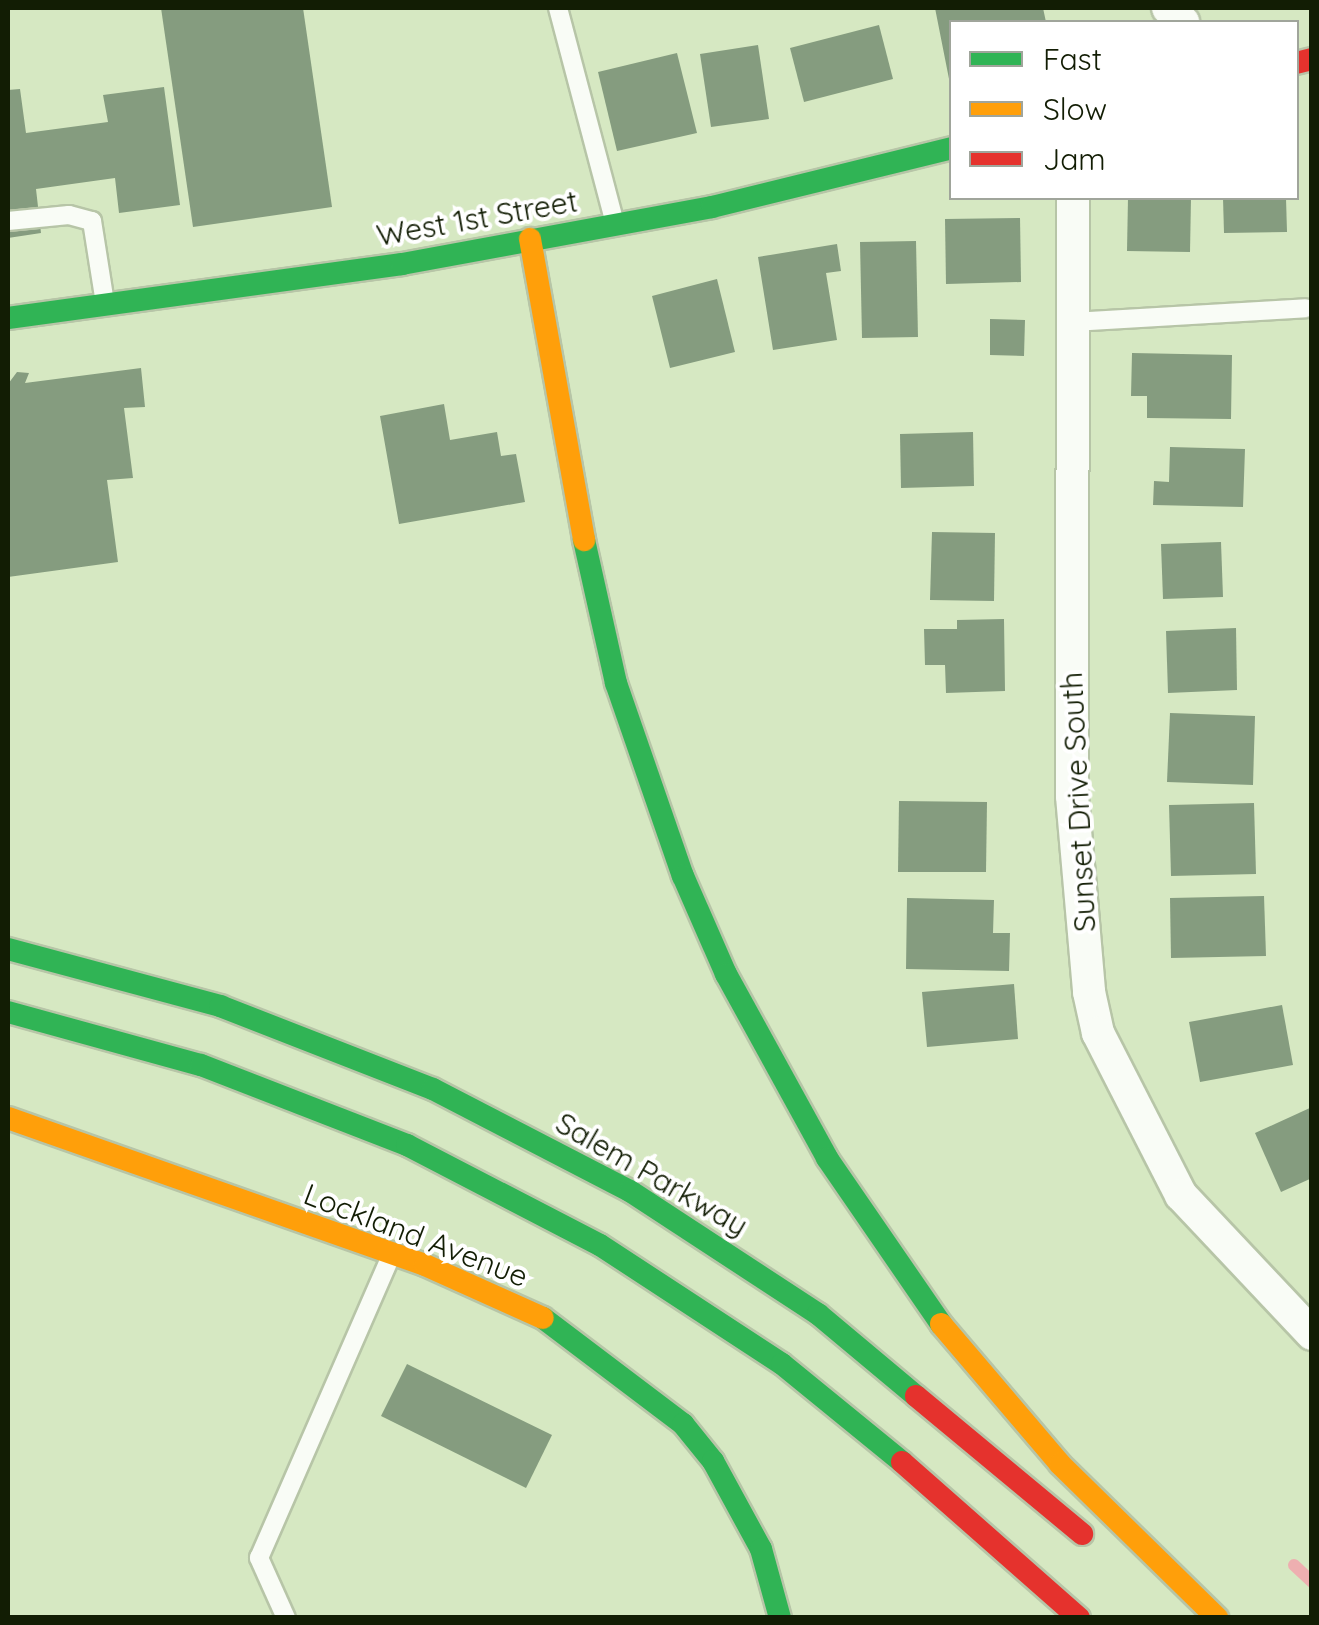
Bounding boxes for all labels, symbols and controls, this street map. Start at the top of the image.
legend [949,20,1299,200]
text: Fast [1043,40,1102,78]
text: Slow [1043,90,1107,128]
text: Jam [1043,140,1106,178]
street label: West 1st Street [374,183,580,253]
street label: Sunset Drive South [1053,671,1103,933]
street label: Salem Parkway [550,1105,754,1243]
street label: Lockland Avenue [299,1176,533,1294]

